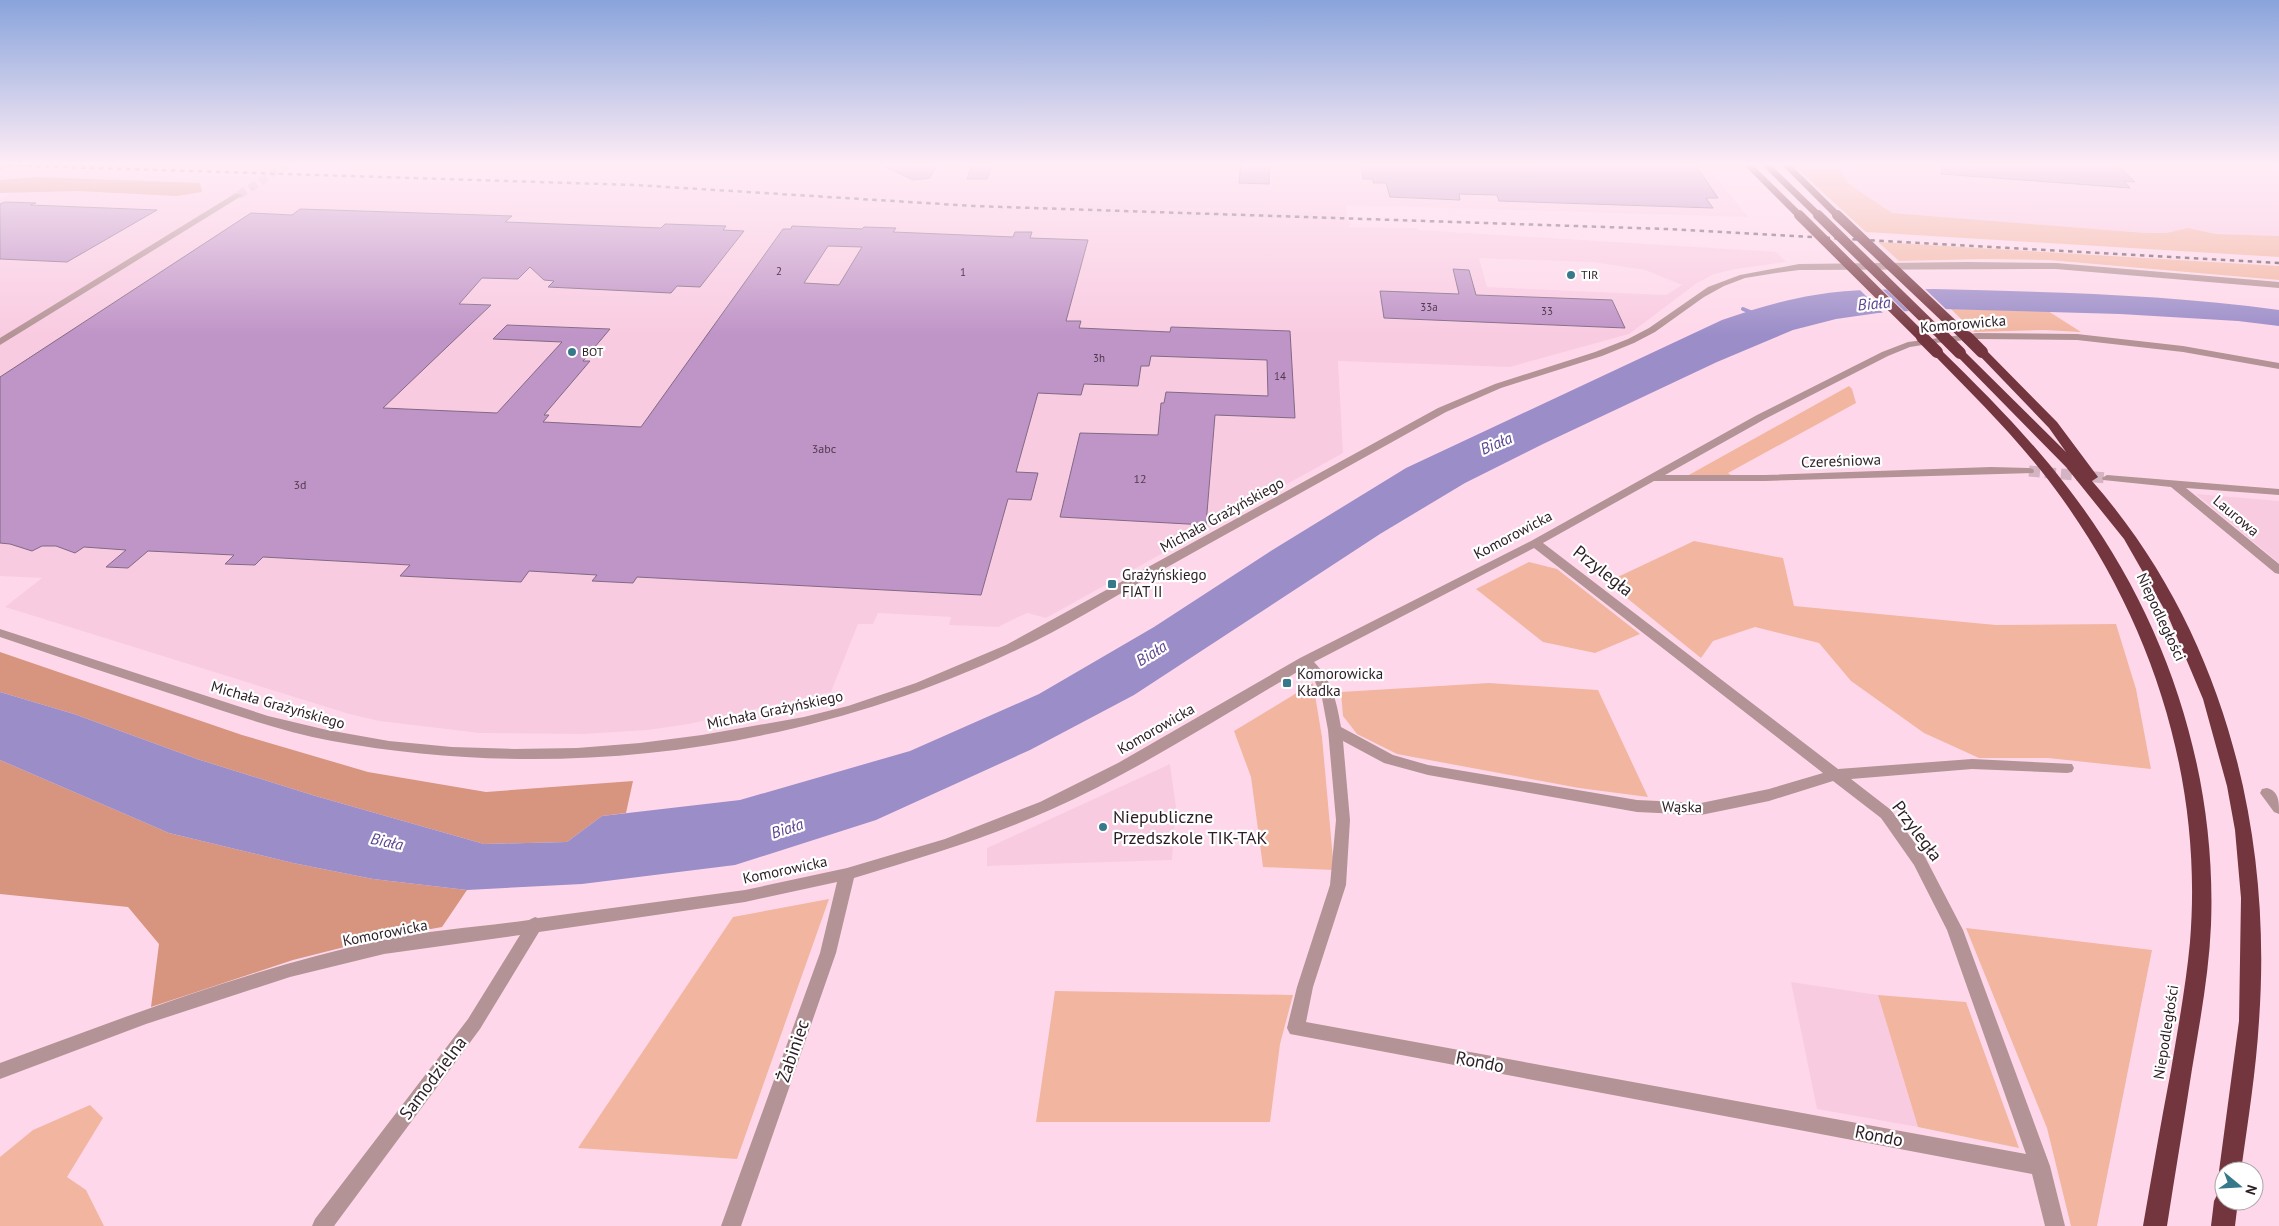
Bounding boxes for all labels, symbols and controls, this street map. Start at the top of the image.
house number: 2 [776,264,782,278]
house number: 1 [960,265,966,279]
place label: TIR [1581,267,1598,282]
marker: TIR [1565,269,1577,281]
water label: Biała [1857,292,1891,314]
house number: 33a [1420,300,1438,314]
house number: 33 [1541,304,1553,318]
street label: Komorowicka [1919,310,2007,337]
place label: BOT [582,344,604,359]
marker: BOT [566,346,578,358]
house number: 3h [1093,351,1105,365]
house number: 14 [1274,369,1286,383]
water label: Biała [1477,427,1515,459]
house number: 3abc [812,441,837,456]
street label: Czereśniowa [1801,450,1881,471]
house number: 12 [1133,471,1147,486]
street label: Michała Grażyńskiego [1157,473,1287,556]
house number: 3d [294,477,307,492]
street label: Laurowa [2209,491,2263,540]
street label: Komorowicka [1470,506,1555,563]
street label: Przyległa [1569,540,1638,601]
place label: Grażyńskiego FIAT II [1122,565,1207,601]
street label: Niepodległości [2133,570,2190,664]
marker: Grażyńskiego FIAT II [1106,578,1118,590]
water label: Biała [1132,636,1170,670]
place label: Komorowicka Kładka [1297,664,1383,700]
street label: Michała Grażyńskiego [209,676,347,733]
marker: Komorowicka Kładka [1281,677,1293,689]
street label: Michała Grażyńskiego [705,686,845,733]
street label: Komorowicka [1114,699,1198,758]
street label: Przyległa [1887,796,1948,866]
street label: Wąska [1662,797,1702,816]
place label: Niepubliczne Przedszkole TIK-TAK [1113,805,1268,849]
water label: Biała [768,813,806,843]
marker: Niepubliczne Przedszkole TIK-TAK [1097,821,1109,833]
water label: Biała [369,828,405,854]
street label: Komorowicka [741,851,829,888]
street label: Komorowicka [341,915,429,950]
street label: Niepodległości [2149,983,2182,1081]
street label: Żabiniec [771,1017,814,1085]
street label: Samodzielna [394,1031,471,1124]
street label: Rondo [1454,1046,1506,1077]
street label: Rondo [1853,1120,1905,1151]
north arrow [2214,1161,2264,1211]
text: N [2241,1183,2261,1197]

